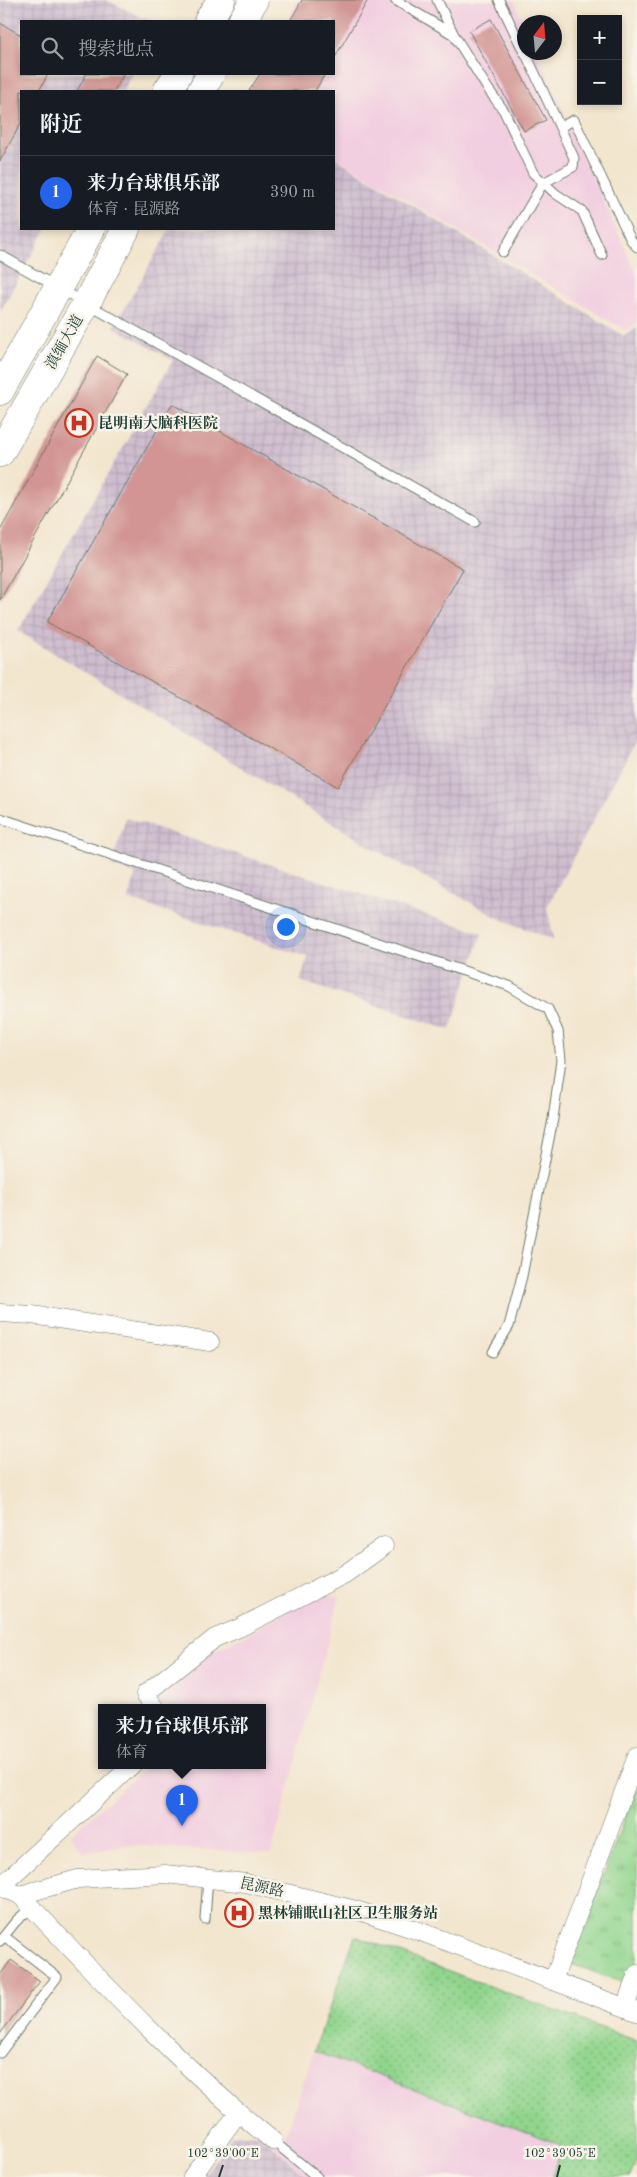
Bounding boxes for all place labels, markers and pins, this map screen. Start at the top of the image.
hospital icon: 昆明南大脑科医院 [64,408,94,438]
place label: 昆明南大脑科医院 [98,415,218,432]
pin: 1 [166,1785,198,1826]
hospital icon: 黑林铺眠山社区卫生服务站 [224,1898,254,1928]
place label: 黑林铺眠山社区卫生服务站 [258,1904,438,1922]

